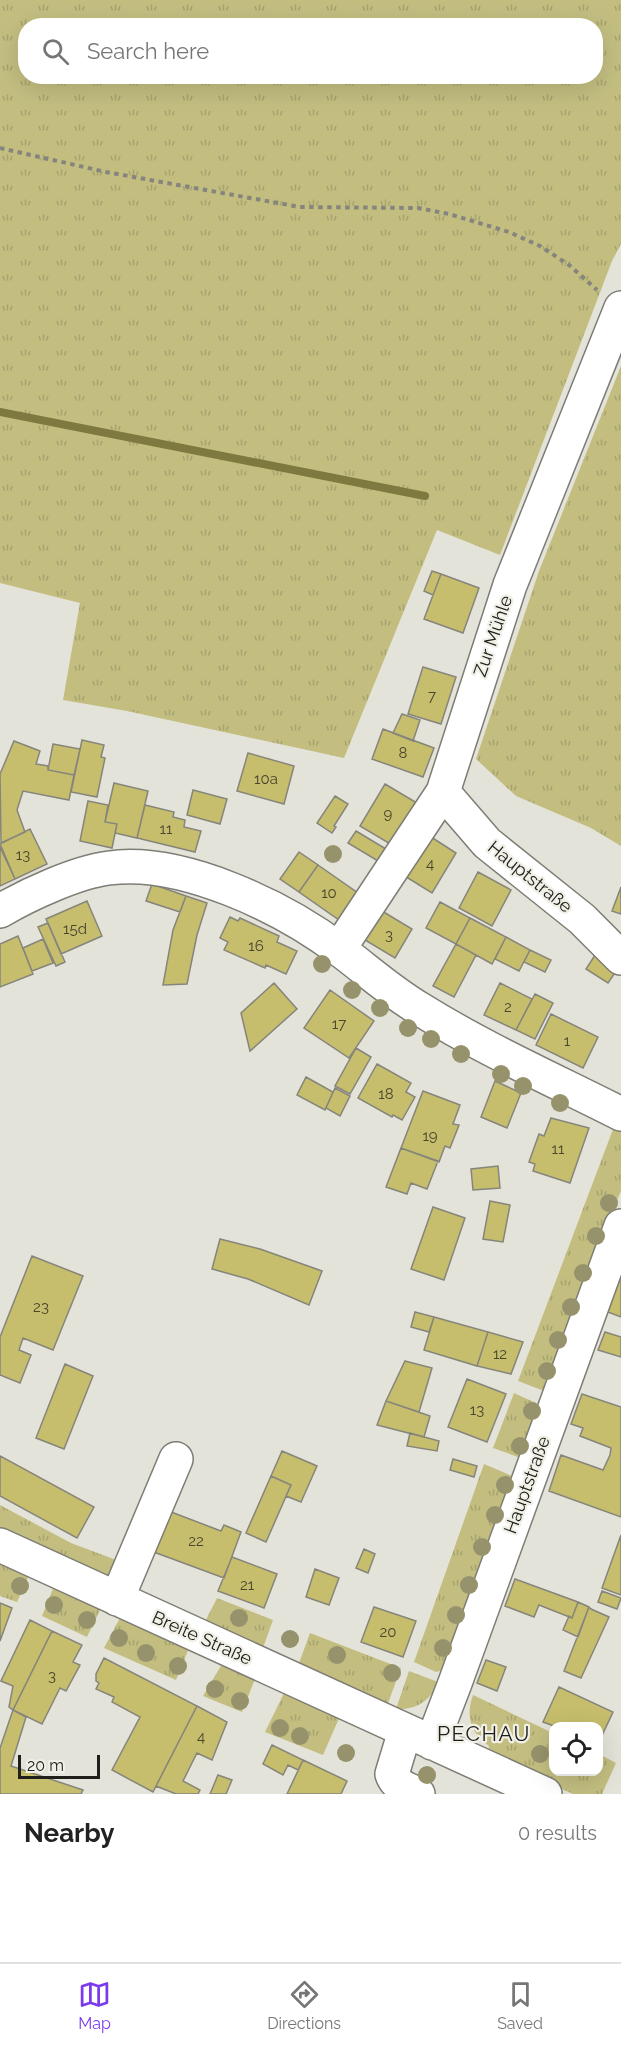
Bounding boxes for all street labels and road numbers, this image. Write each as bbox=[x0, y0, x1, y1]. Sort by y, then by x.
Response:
street label: Zur Mühle bbox=[469, 592, 516, 679]
street label: Hauptstraße bbox=[484, 836, 577, 917]
street label: Hauptstraße bbox=[499, 1433, 554, 1536]
street label: Breite Straße bbox=[149, 1606, 256, 1669]

